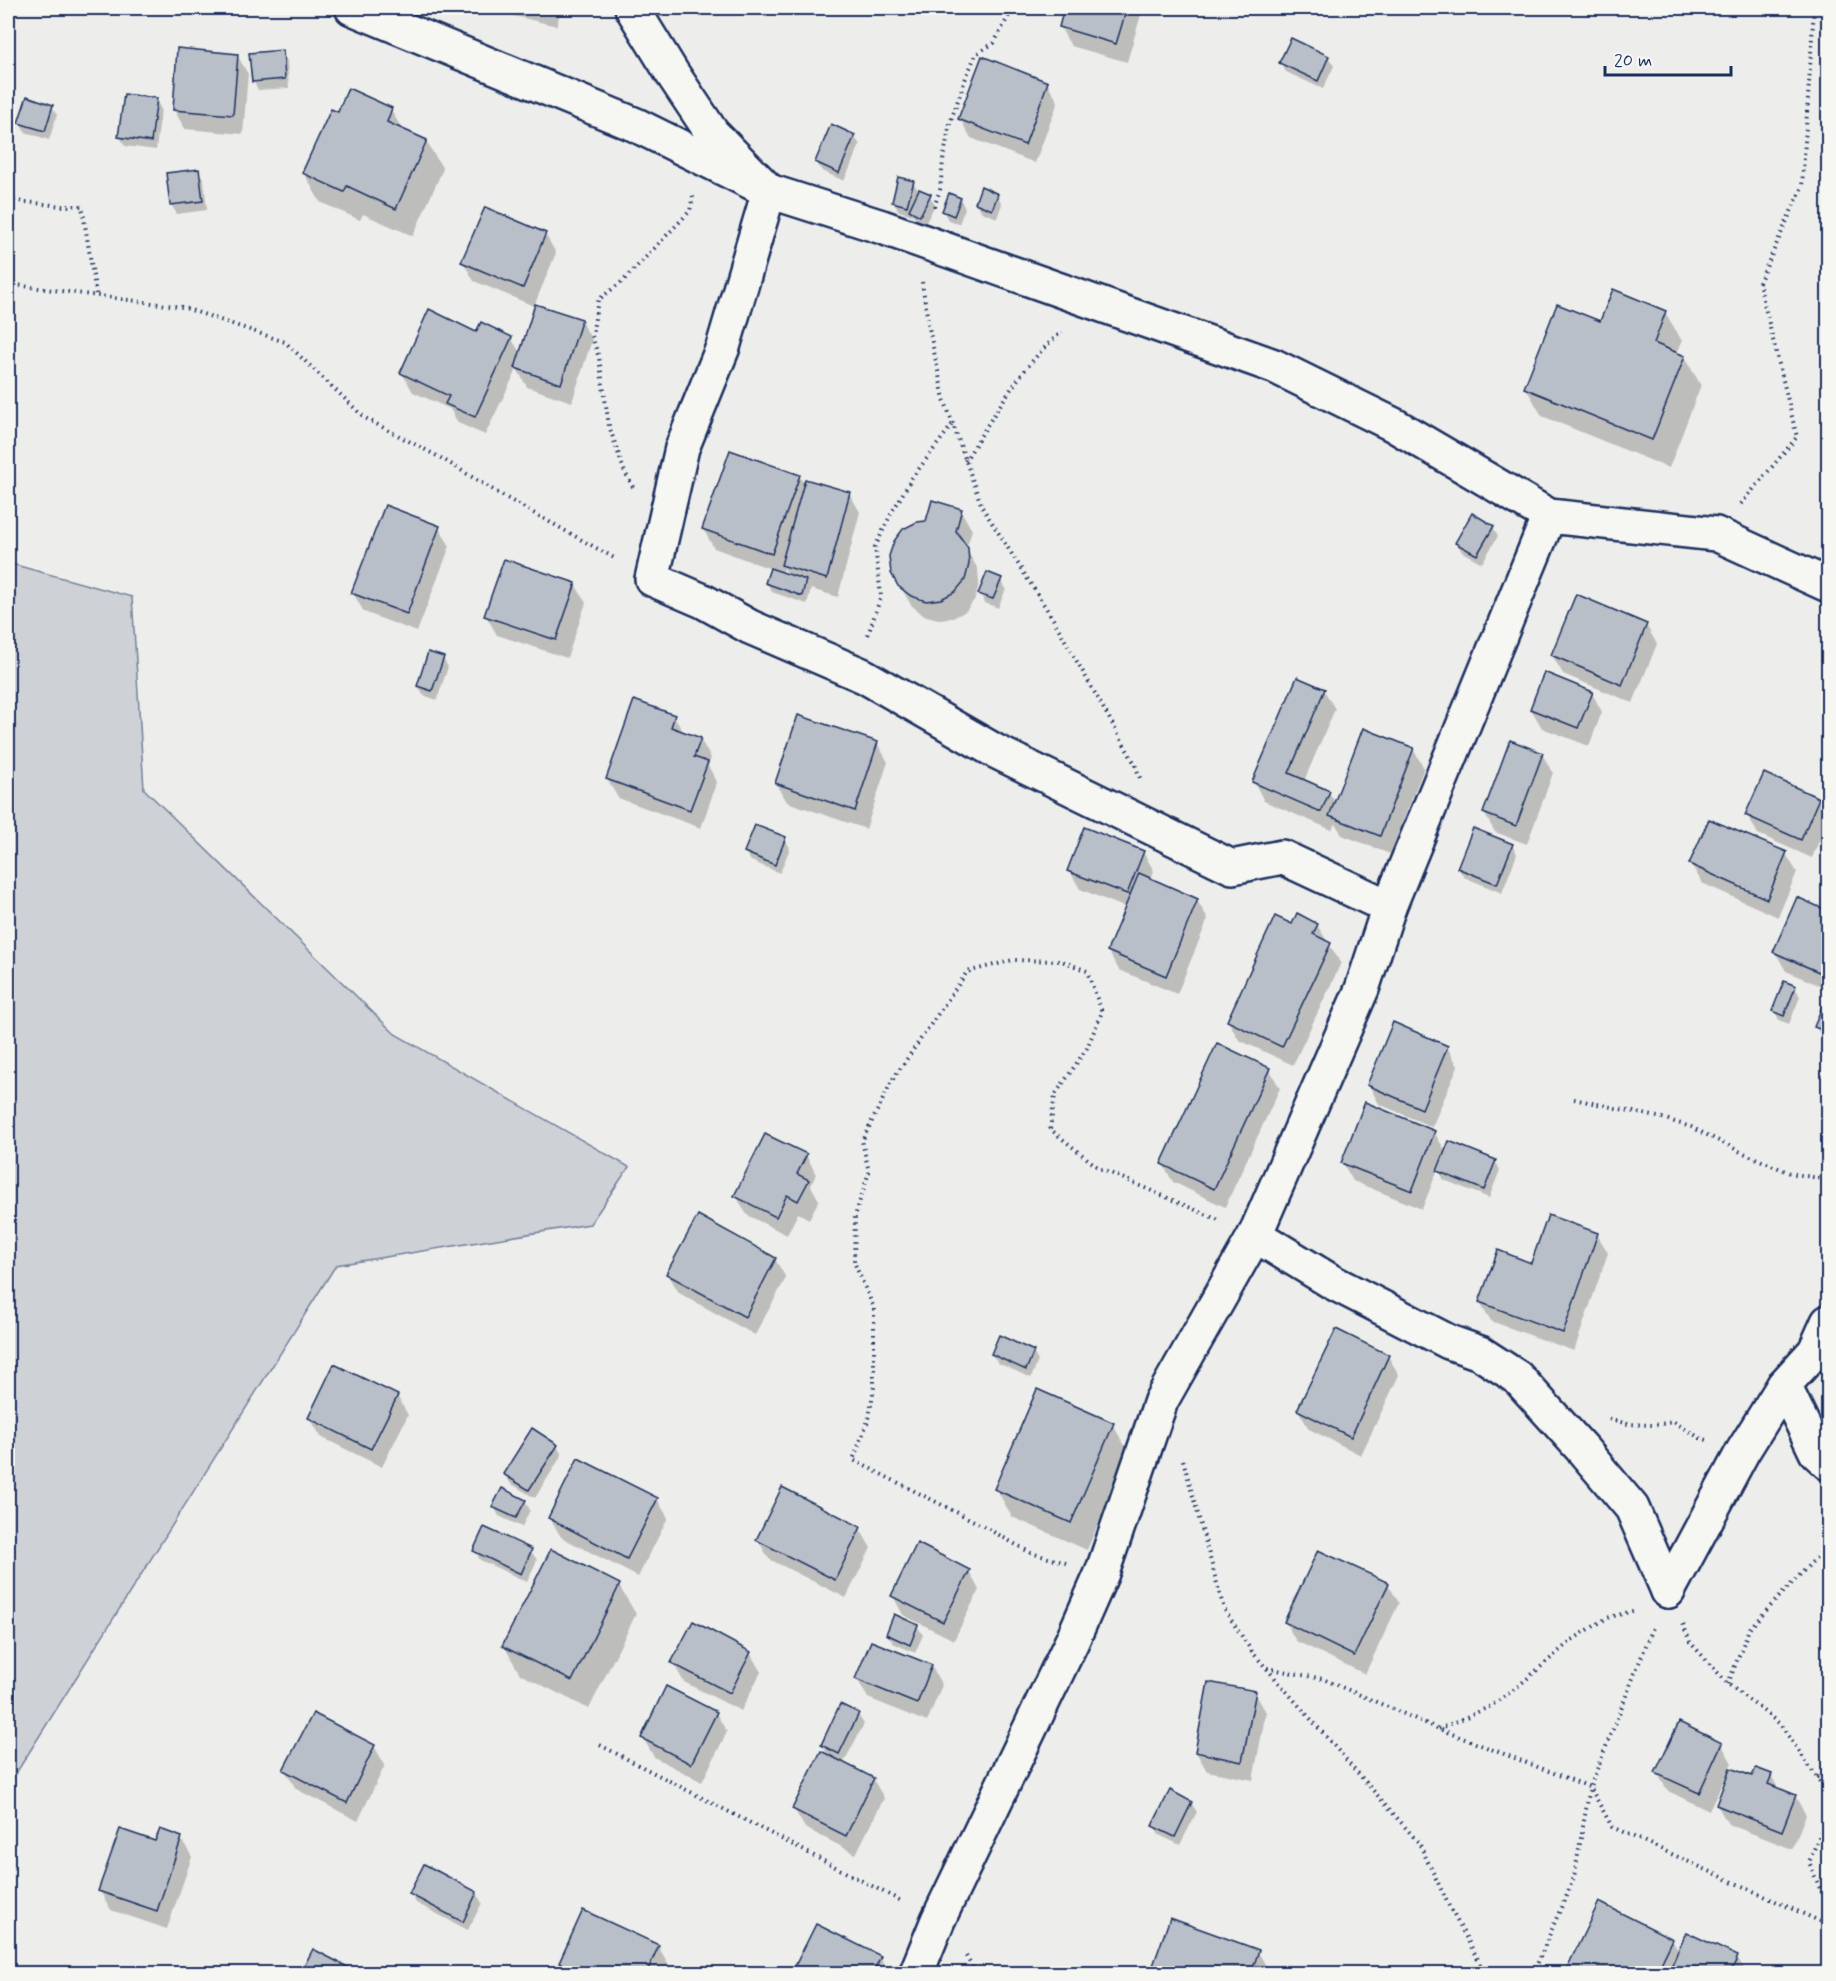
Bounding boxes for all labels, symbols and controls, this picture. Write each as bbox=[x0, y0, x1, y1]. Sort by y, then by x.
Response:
scale bar bbox=[1605, 39, 1731, 77]
text: 20 m bbox=[1614, 49, 1652, 73]

